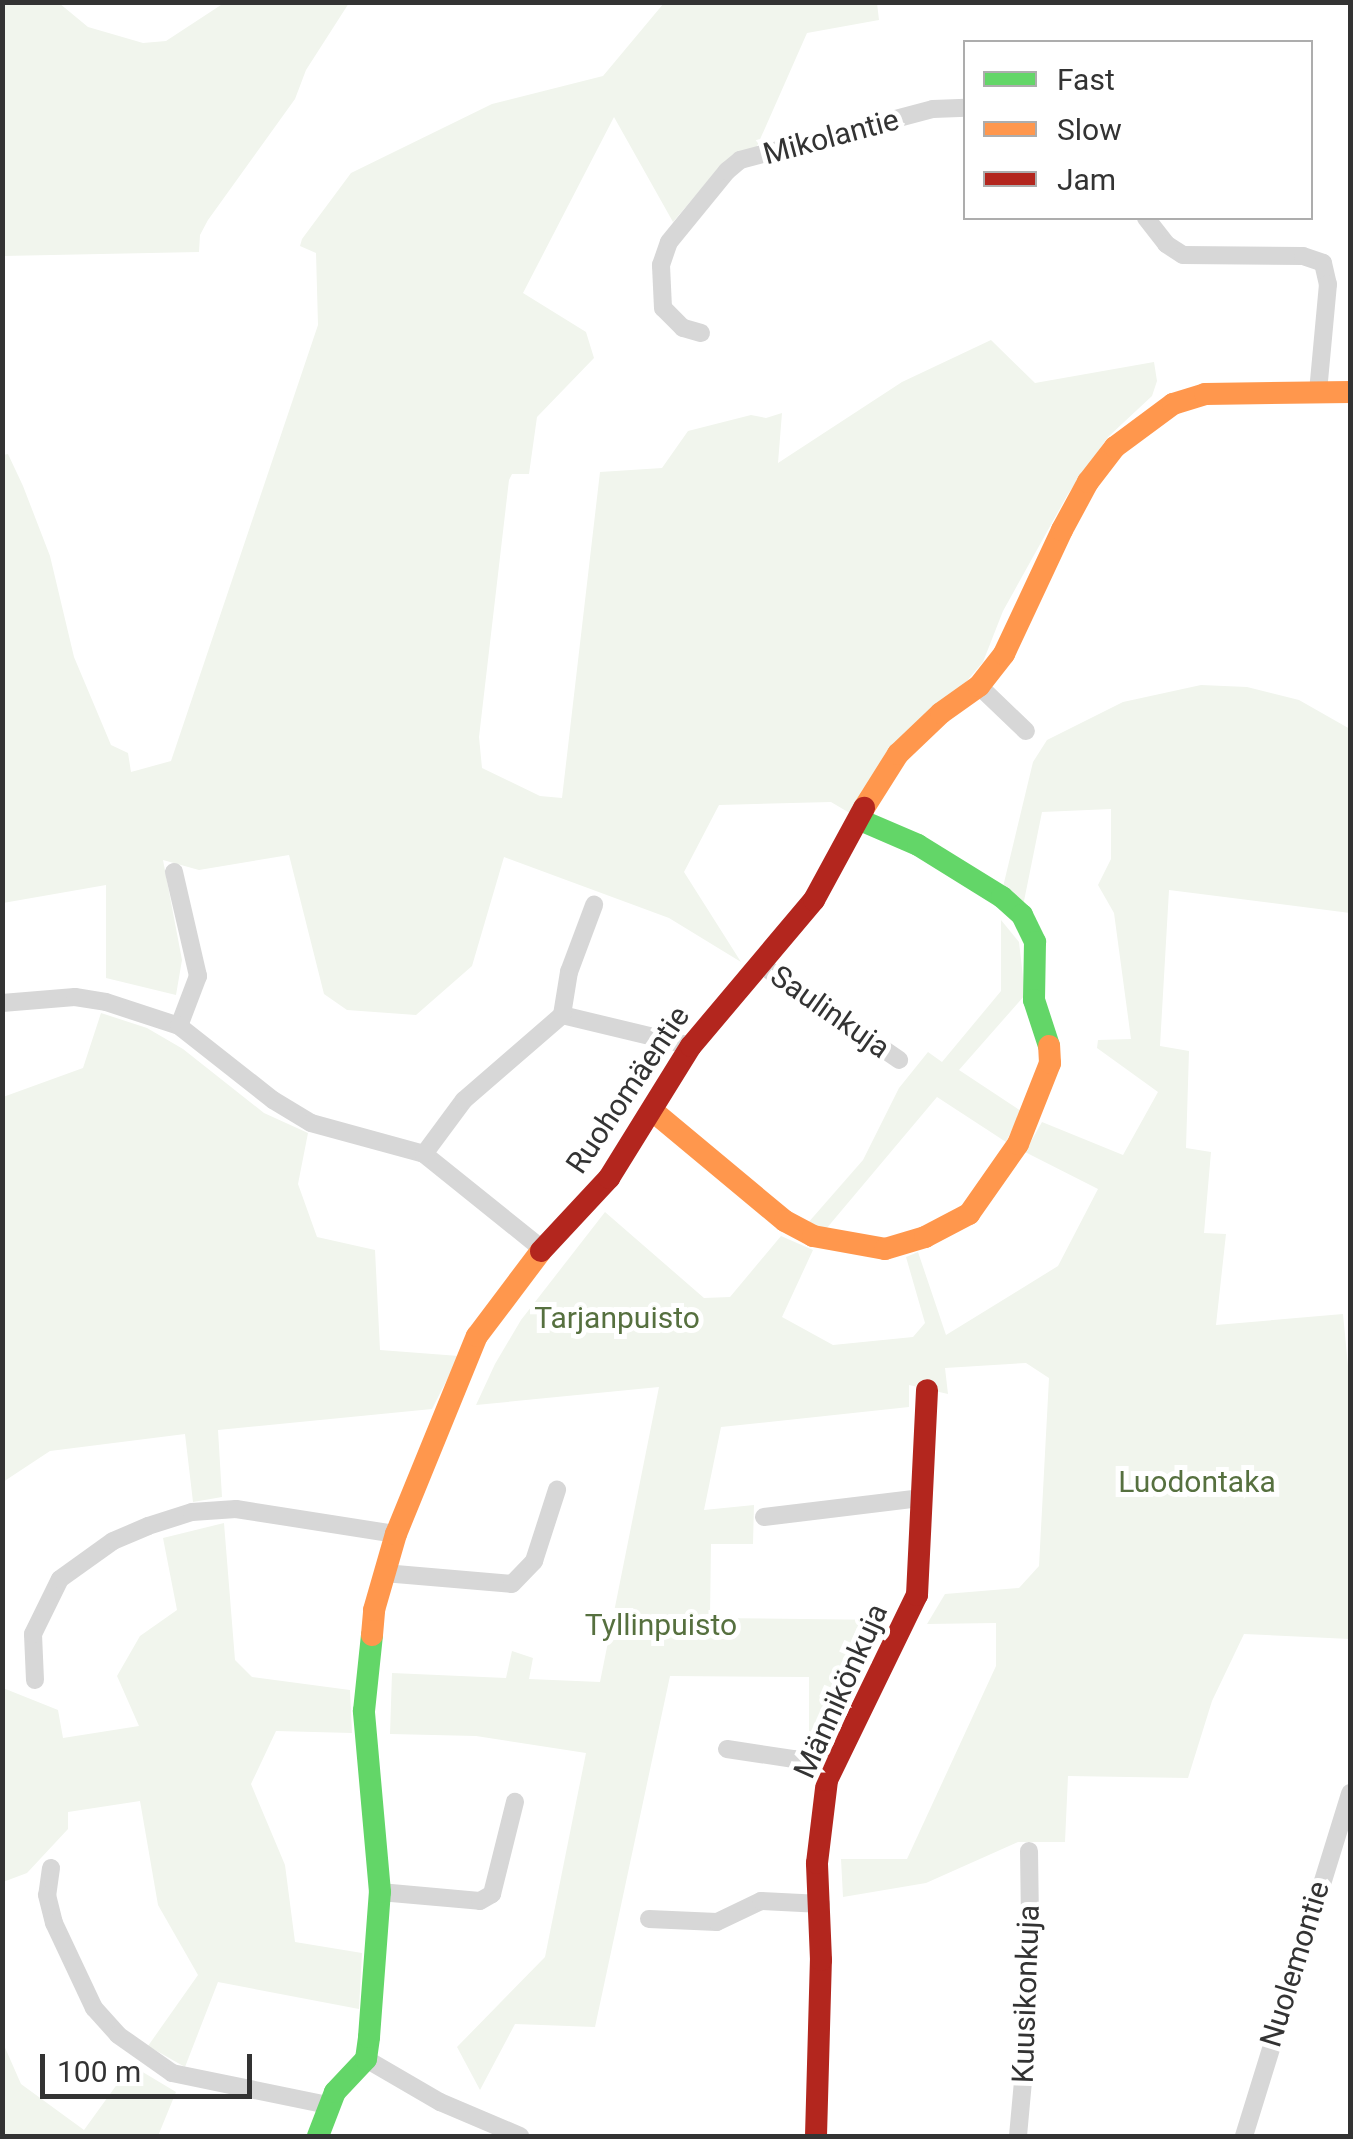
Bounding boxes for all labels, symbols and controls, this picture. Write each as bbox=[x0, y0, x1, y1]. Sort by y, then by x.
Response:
legend bbox=[963, 40, 1313, 220]
text: Fast bbox=[1057, 62, 1115, 97]
street label: Mikolantie bbox=[759, 102, 903, 172]
text: Slow bbox=[1057, 112, 1122, 147]
text: Jam bbox=[1057, 162, 1116, 197]
street label: Saulinkuja bbox=[764, 958, 896, 1066]
street label: Ruohomäentie bbox=[559, 1000, 697, 1180]
park label: Tarjanpuisto bbox=[534, 1300, 700, 1336]
park label: Luodontaka bbox=[1118, 1464, 1276, 1500]
street label: Männikönkuja bbox=[787, 1598, 895, 1784]
park label: Tyllinpuisto bbox=[585, 1607, 737, 1643]
street label: Nuolemontie bbox=[1253, 1877, 1337, 2051]
street label: Kuusikonkuja bbox=[1005, 1904, 1047, 2084]
scale bar bbox=[45, 2034, 258, 2096]
text: 100 m bbox=[57, 2054, 141, 2089]

